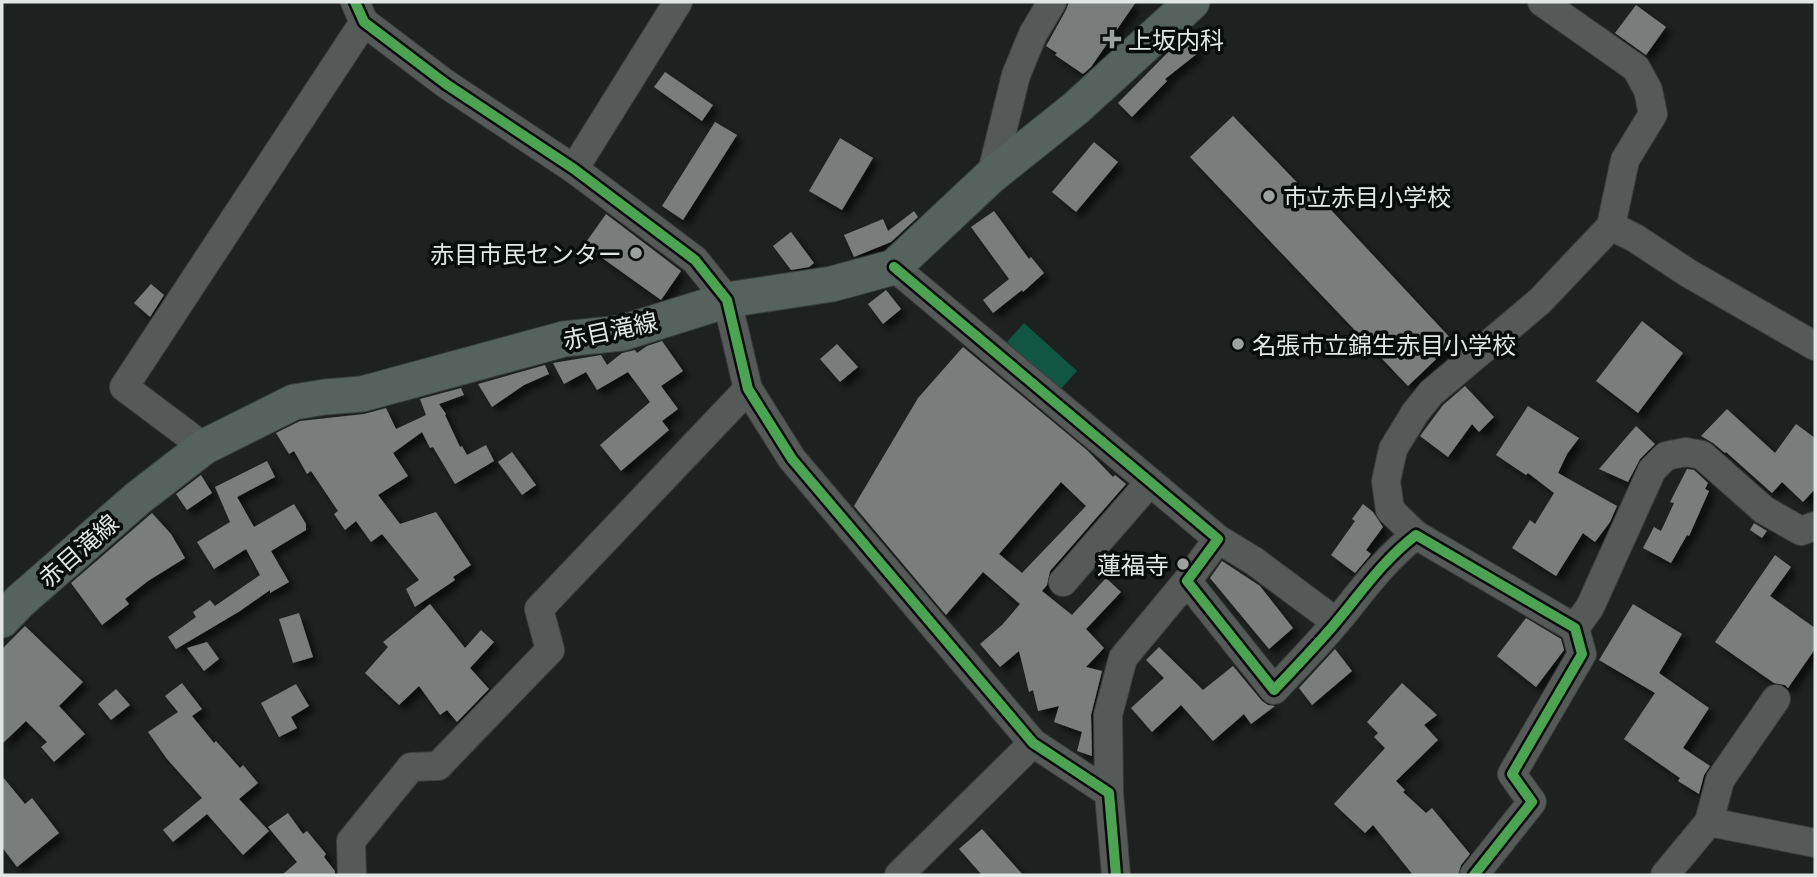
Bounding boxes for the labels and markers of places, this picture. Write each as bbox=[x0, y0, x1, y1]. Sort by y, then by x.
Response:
place label: 上坂内科 bbox=[1128, 25, 1224, 54]
marker: 上坂内科 bbox=[1102, 29, 1122, 49]
place label: 市立赤目小学校 bbox=[1283, 182, 1451, 211]
marker: 市立赤目小学校 bbox=[1261, 188, 1277, 204]
place label: 赤目市民センター bbox=[430, 239, 622, 268]
marker: 赤目市民センター bbox=[628, 245, 644, 261]
place label: 名張市立錦生赤目小学校 bbox=[1252, 330, 1516, 359]
marker: 名張市立錦生赤目小学校 bbox=[1230, 336, 1246, 352]
place label: 蓮福寺 bbox=[1097, 550, 1169, 579]
marker: 蓮福寺 bbox=[1175, 556, 1191, 572]

